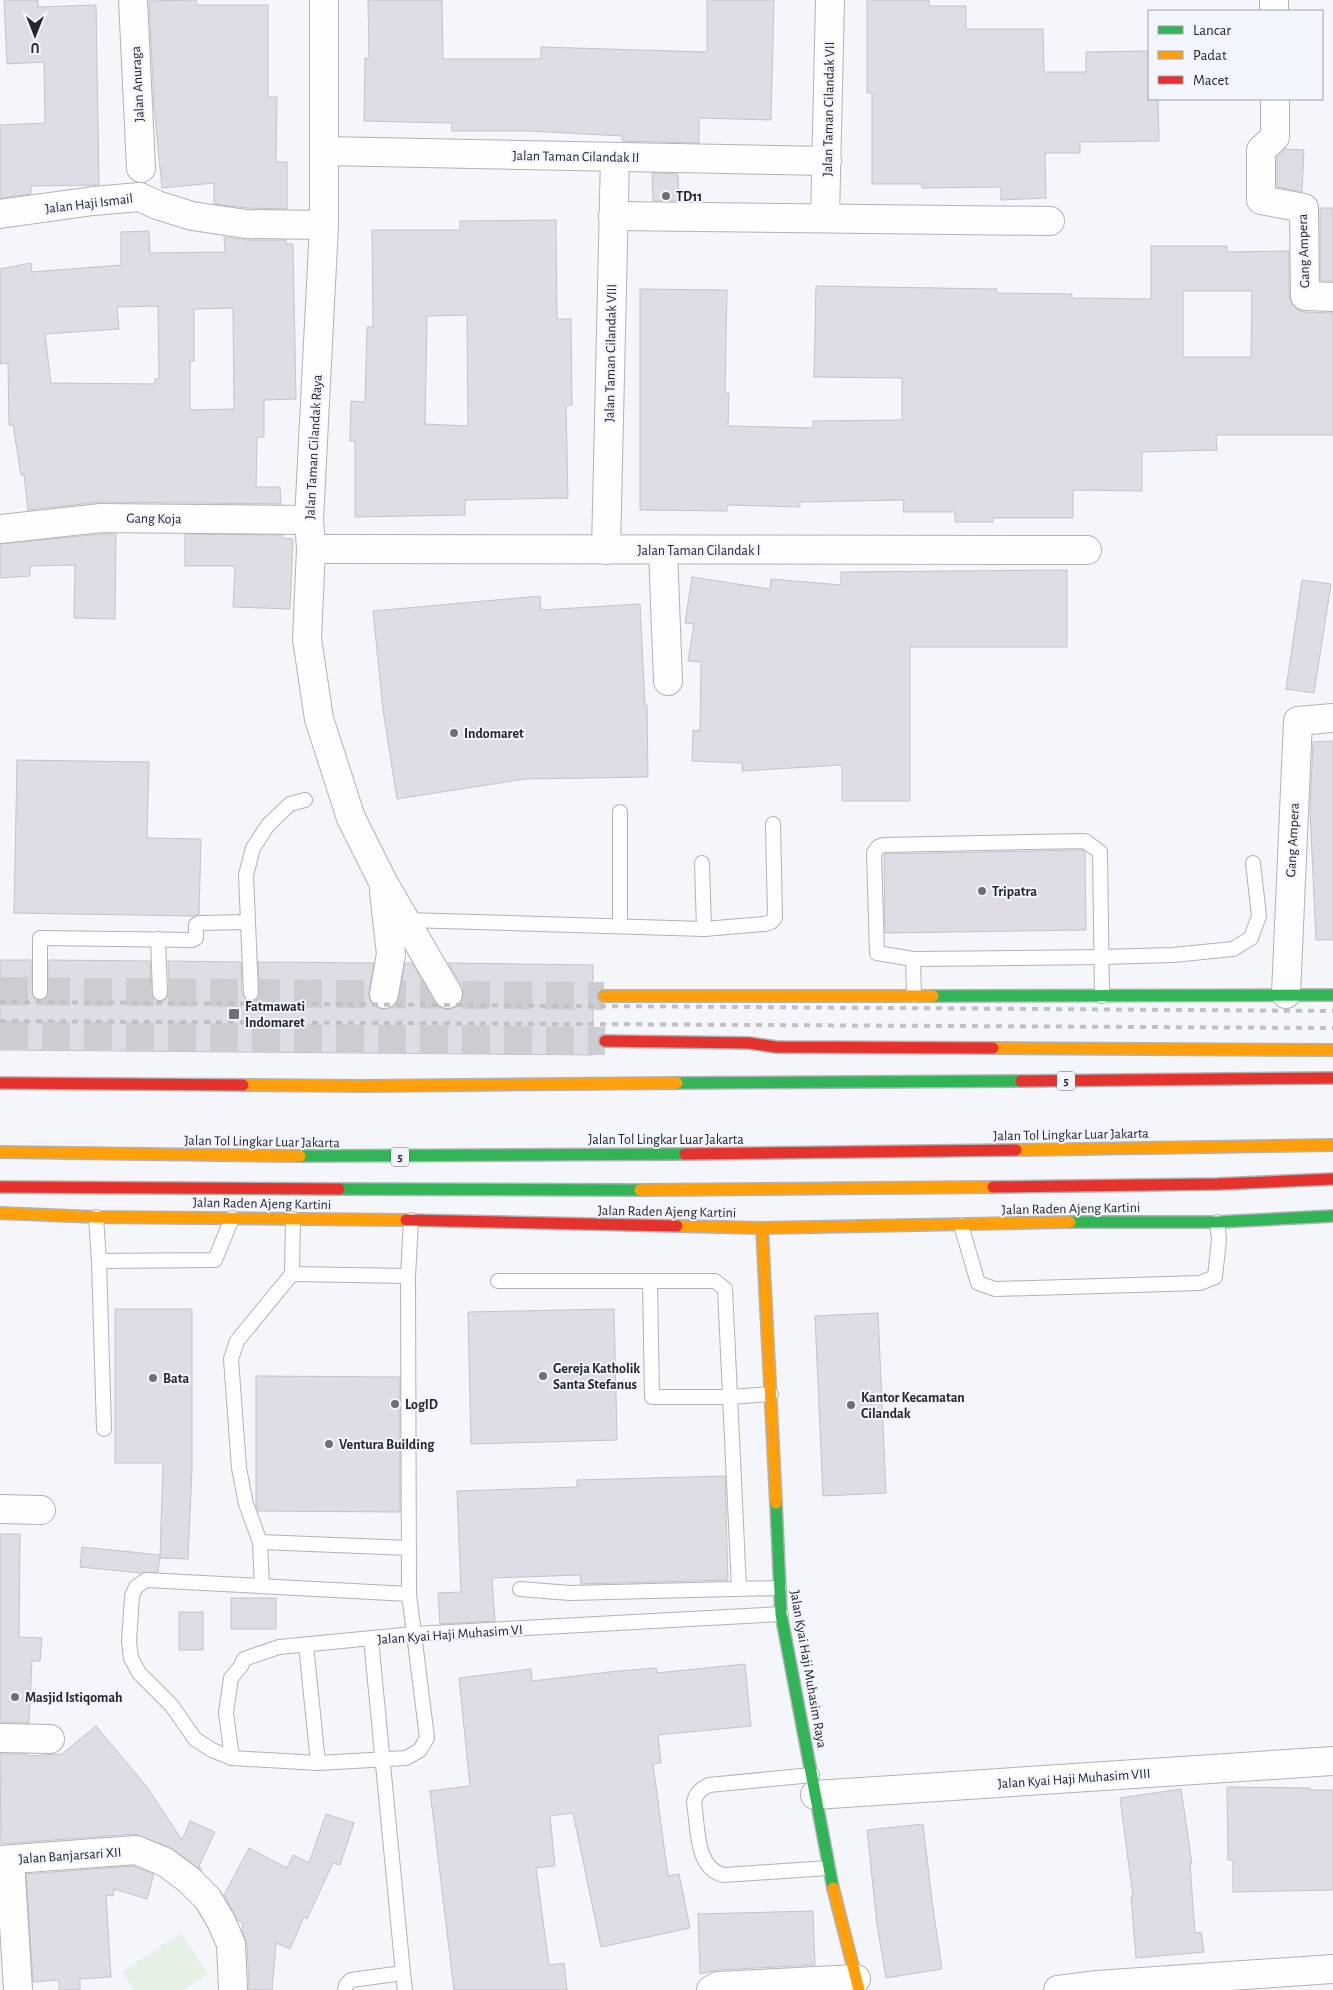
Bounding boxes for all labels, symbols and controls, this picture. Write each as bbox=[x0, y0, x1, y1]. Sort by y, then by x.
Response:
north arrow bbox=[10, 10, 60, 60]
legend bbox=[1148, 10, 1323, 100]
text: Lancar bbox=[1193, 23, 1231, 38]
text: U bbox=[30, 40, 39, 54]
street label: Jalan Taman Cilandak VII bbox=[821, 42, 837, 176]
street label: Jalan Anuraga bbox=[129, 45, 147, 122]
text: Padat bbox=[1193, 48, 1227, 63]
text: Macet bbox=[1193, 73, 1229, 88]
street label: Jalan Taman Cilandak II bbox=[512, 149, 639, 165]
marker: TD11 bbox=[660, 190, 672, 202]
place label: TD11 bbox=[676, 190, 702, 204]
street label: Jalan Haji Ismail bbox=[45, 192, 134, 216]
street label: Gang Ampera bbox=[1296, 213, 1312, 288]
street label: Jalan Taman Cilandak VIII bbox=[603, 284, 619, 422]
street label: Jalan Taman Cilandak Raya bbox=[303, 374, 325, 520]
street label: Gang Koja bbox=[126, 512, 182, 526]
street label: Jalan Taman Cilandak I bbox=[637, 544, 761, 558]
marker: Indomaret bbox=[448, 727, 460, 739]
place label: Indomaret bbox=[464, 727, 524, 741]
street label: Gang Ampera bbox=[1284, 802, 1302, 878]
marker: Tripatra bbox=[976, 885, 988, 897]
place label: Tripatra bbox=[992, 885, 1037, 899]
place label: Fatmawati Indomaret bbox=[245, 1000, 305, 1030]
marker: Fatmawati Indomaret bbox=[227, 1007, 241, 1021]
road number: 5 bbox=[1057, 1072, 1075, 1090]
street label: Jalan Tol Lingkar Luar Jakarta bbox=[993, 1127, 1149, 1143]
street label: Jalan Tol Lingkar Luar Jakarta bbox=[588, 1133, 744, 1147]
street label: Jalan Tol Lingkar Luar Jakarta bbox=[184, 1134, 340, 1150]
road number: 5 bbox=[391, 1148, 409, 1166]
street label: Jalan Raden Ajeng Kartini bbox=[193, 1196, 331, 1212]
street label: Jalan Raden Ajeng Kartini bbox=[1002, 1201, 1140, 1217]
street label: Jalan Raden Ajeng Kartini bbox=[598, 1204, 736, 1220]
place label: Gereja Katholik Santa Stefanus bbox=[553, 1362, 640, 1392]
marker: Gereja Katholik Santa Stefanus bbox=[537, 1370, 549, 1382]
marker: Bata bbox=[147, 1372, 159, 1384]
place label: Bata bbox=[163, 1372, 190, 1386]
place label: Kantor Kecamatan Cilandak bbox=[861, 1391, 965, 1421]
marker: LogID bbox=[389, 1398, 401, 1410]
place label: LogID bbox=[405, 1398, 438, 1412]
marker: Kantor Kecamatan Cilandak bbox=[845, 1399, 857, 1411]
marker: Ventura Building bbox=[323, 1438, 335, 1450]
place label: Ventura Building bbox=[339, 1438, 435, 1452]
street label: Jalan Kyai Haji Muhasim Raya bbox=[787, 1589, 829, 1750]
street label: Jalan Kyai Haji Muhasim VI bbox=[377, 1623, 523, 1647]
marker: Masjid Istiqomah bbox=[9, 1691, 21, 1703]
place label: Masjid Istiqomah bbox=[25, 1691, 123, 1705]
street label: Jalan Kyai Haji Muhasim VIII bbox=[997, 1767, 1151, 1791]
street label: Jalan Banjarsari XII bbox=[18, 1845, 122, 1867]

